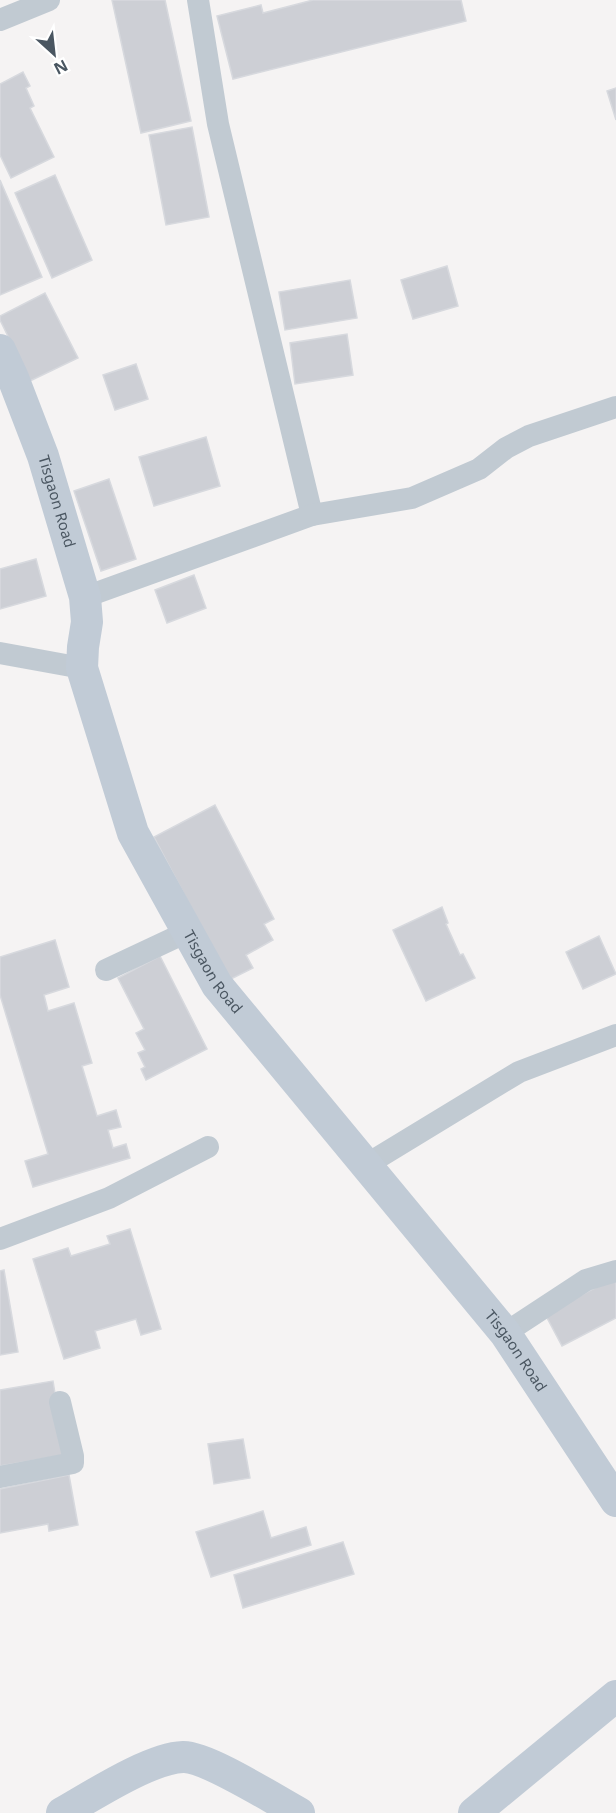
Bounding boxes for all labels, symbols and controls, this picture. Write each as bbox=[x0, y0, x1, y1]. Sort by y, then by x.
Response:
north arrow bbox=[24, 24, 84, 84]
text: N bbox=[50, 55, 72, 80]
street label: Tisgaon Road bbox=[34, 453, 81, 550]
street label: Tisgaon Road bbox=[180, 926, 247, 1017]
street label: Tisgaon Road bbox=[481, 1305, 552, 1395]

